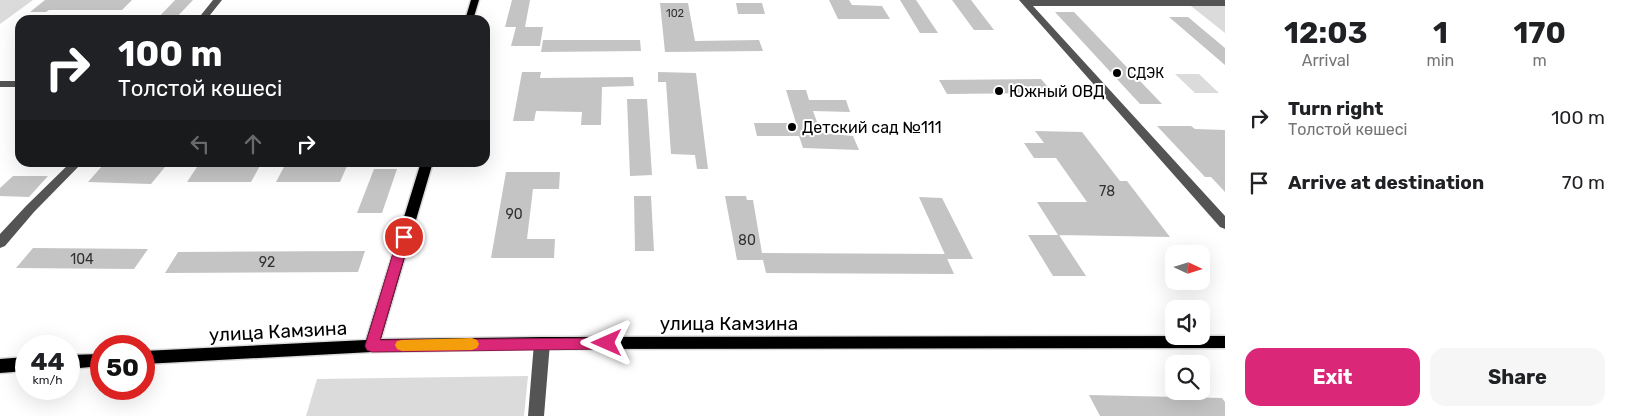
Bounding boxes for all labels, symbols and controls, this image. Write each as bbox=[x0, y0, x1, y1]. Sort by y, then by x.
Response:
house number: 102 bbox=[666, 7, 684, 20]
text: 12:03 bbox=[1284, 15, 1367, 51]
text: 1 bbox=[1433, 15, 1448, 51]
text: 170 bbox=[1513, 15, 1566, 51]
text: 100 m bbox=[118, 33, 223, 75]
icon: right bbox=[35, 35, 100, 100]
text: Arrival bbox=[1302, 51, 1350, 70]
text: min bbox=[1427, 51, 1454, 70]
text: m bbox=[1533, 51, 1547, 70]
place label: СДЭК bbox=[1127, 65, 1164, 82]
marker: СДЭК bbox=[1111, 67, 1123, 79]
text: Толстой көшесі bbox=[118, 75, 282, 102]
place label: Южный ОВД bbox=[1009, 82, 1105, 101]
marker: Южный ОВД bbox=[993, 85, 1005, 97]
text: Turn right bbox=[1288, 97, 1383, 120]
icon: right bbox=[1245, 104, 1273, 132]
text: 100 m bbox=[1551, 106, 1605, 129]
place label: Детский сад №111 bbox=[802, 118, 942, 137]
text: Толстой көшесі bbox=[1288, 120, 1407, 139]
marker: Детский сад №111 bbox=[786, 121, 798, 133]
icon: left bbox=[186, 130, 214, 158]
icon: ahead bbox=[239, 130, 267, 158]
icon: right bbox=[292, 130, 320, 158]
icon: arrive bbox=[1245, 169, 1273, 197]
text: Arrive at destination bbox=[1288, 171, 1484, 194]
text: 70 m bbox=[1562, 171, 1605, 194]
house number: 78 bbox=[1099, 183, 1115, 200]
house number: 90 bbox=[505, 206, 523, 223]
pin bbox=[383, 216, 425, 258]
icon: arrive bbox=[390, 223, 418, 251]
house number: 80 bbox=[738, 232, 756, 249]
north arrow bbox=[1165, 245, 1210, 290]
map controls bbox=[1165, 245, 1210, 400]
house number: 104 bbox=[70, 251, 94, 268]
house number: 92 bbox=[259, 254, 275, 271]
button: sound bbox=[1165, 300, 1210, 345]
street label: улица Камзина bbox=[660, 312, 798, 335]
street label: улица Камзина bbox=[208, 316, 348, 347]
position arrow bbox=[580, 316, 632, 368]
speed limit sign: 50 bbox=[90, 335, 155, 400]
text: 44 bbox=[30, 347, 65, 376]
button: Exit bbox=[1245, 348, 1420, 406]
button: Share bbox=[1430, 348, 1605, 406]
button: search bbox=[1165, 355, 1210, 400]
text: km/h bbox=[33, 373, 62, 387]

